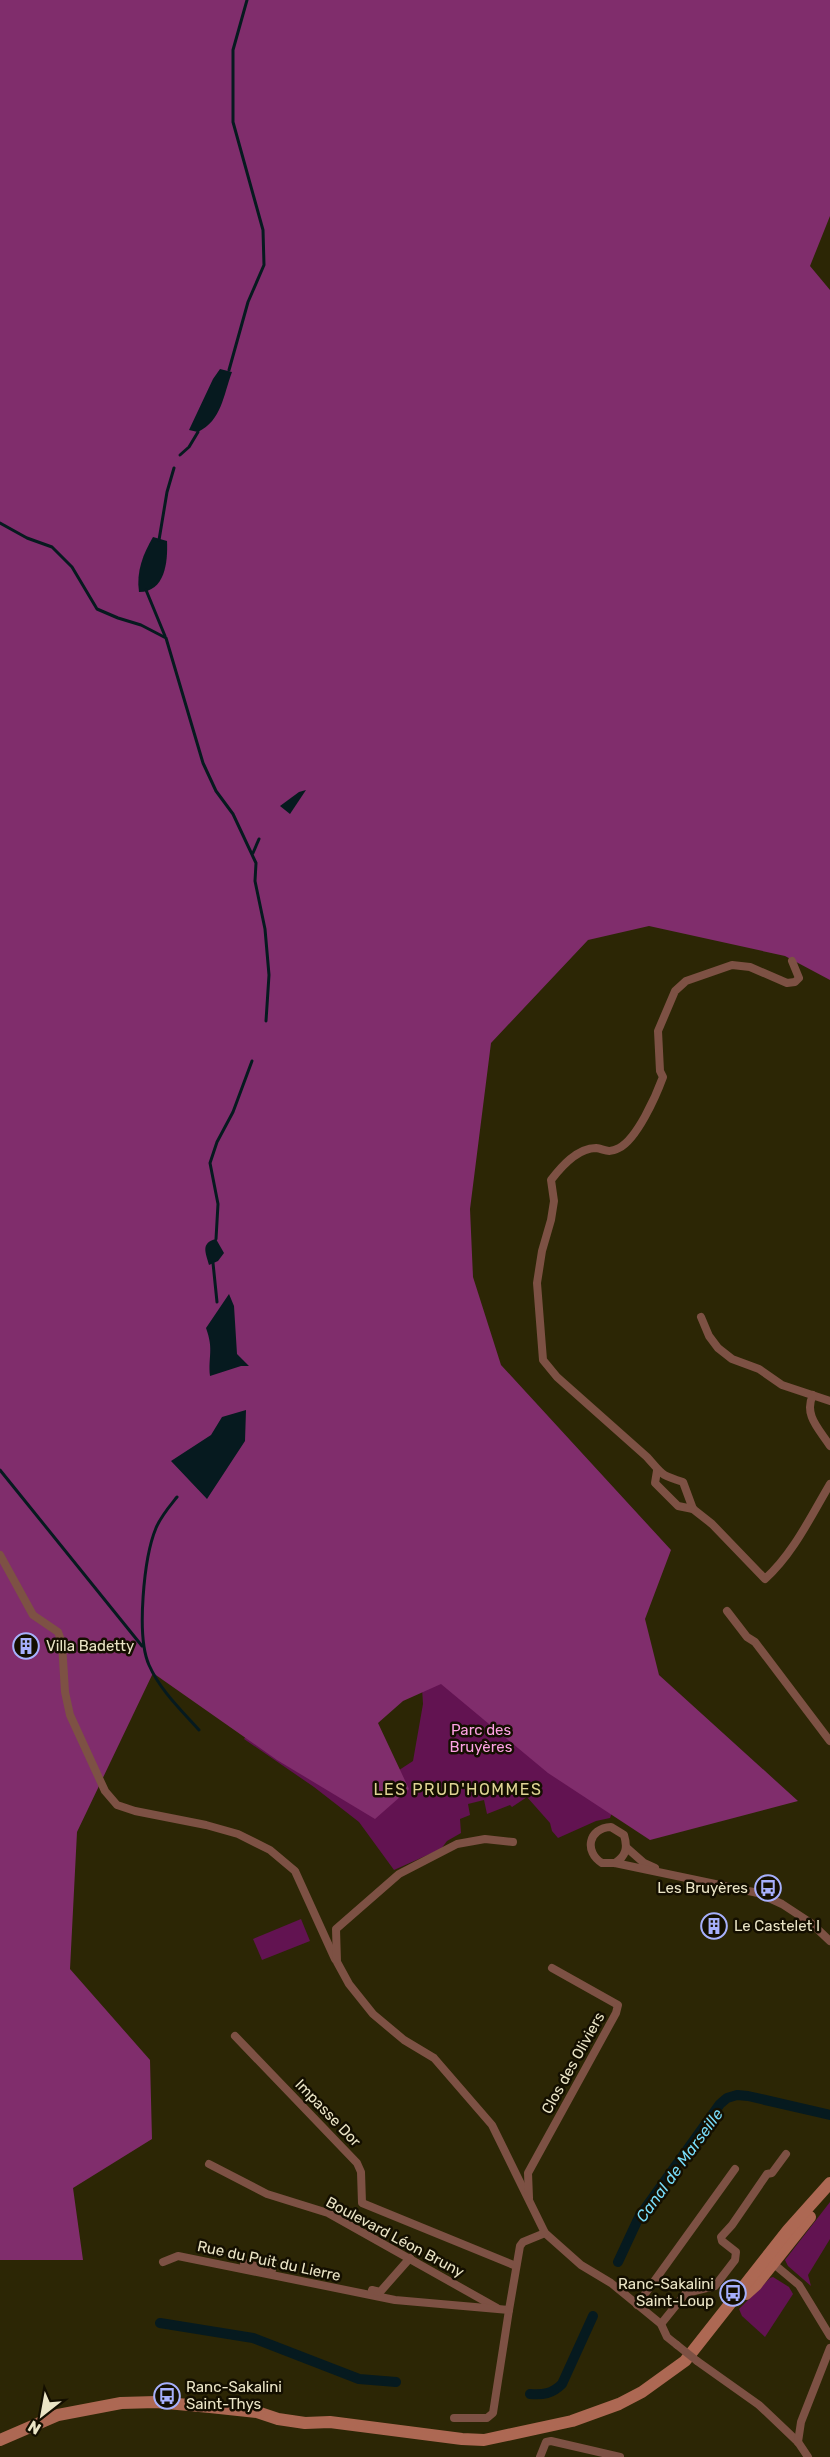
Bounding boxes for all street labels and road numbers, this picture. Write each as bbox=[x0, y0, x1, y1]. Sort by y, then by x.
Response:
street label: Clos des Oliviers bbox=[538, 2009, 609, 2117]
street label: Impasse Dor bbox=[291, 2076, 365, 2151]
street label: Boulevard Léon Bruny bbox=[323, 2193, 467, 2281]
street label: Rue du Puit du Lierre bbox=[196, 2237, 342, 2285]

